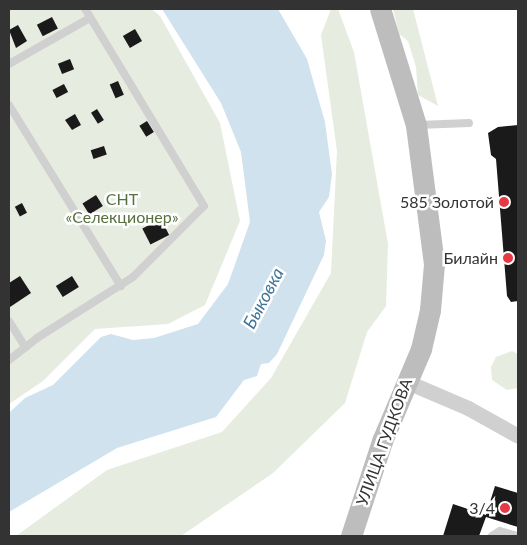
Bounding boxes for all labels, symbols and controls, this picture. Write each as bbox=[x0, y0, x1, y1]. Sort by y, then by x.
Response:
park label: СНТ «Селекционер» bbox=[65, 189, 179, 227]
place label: 585 Золотой bbox=[400, 192, 494, 212]
marker: 585 Золотой bbox=[498, 196, 510, 208]
place label: Билайн bbox=[443, 248, 498, 268]
marker: Билайн bbox=[502, 252, 514, 264]
water label: Быковка bbox=[238, 264, 288, 332]
street label: УЛИЦА ГУДКОВА bbox=[352, 376, 416, 508]
place label: 3/4 bbox=[469, 498, 495, 518]
marker: 3/4 bbox=[499, 502, 511, 514]

